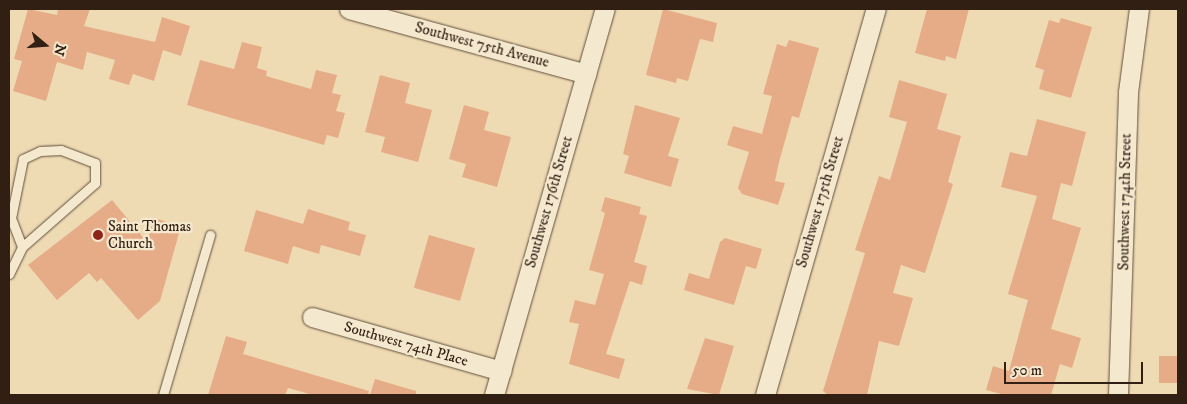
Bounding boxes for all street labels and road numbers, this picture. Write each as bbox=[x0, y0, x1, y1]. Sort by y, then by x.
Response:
street label: Southwest 75th Avenue bbox=[413, 18, 551, 72]
street label: Southwest 174th Street bbox=[1115, 133, 1135, 271]
street label: Southwest 176th Street bbox=[522, 134, 576, 270]
street label: Southwest 175th Street bbox=[793, 134, 847, 270]
street label: Southwest 74th Place bbox=[342, 318, 470, 370]

